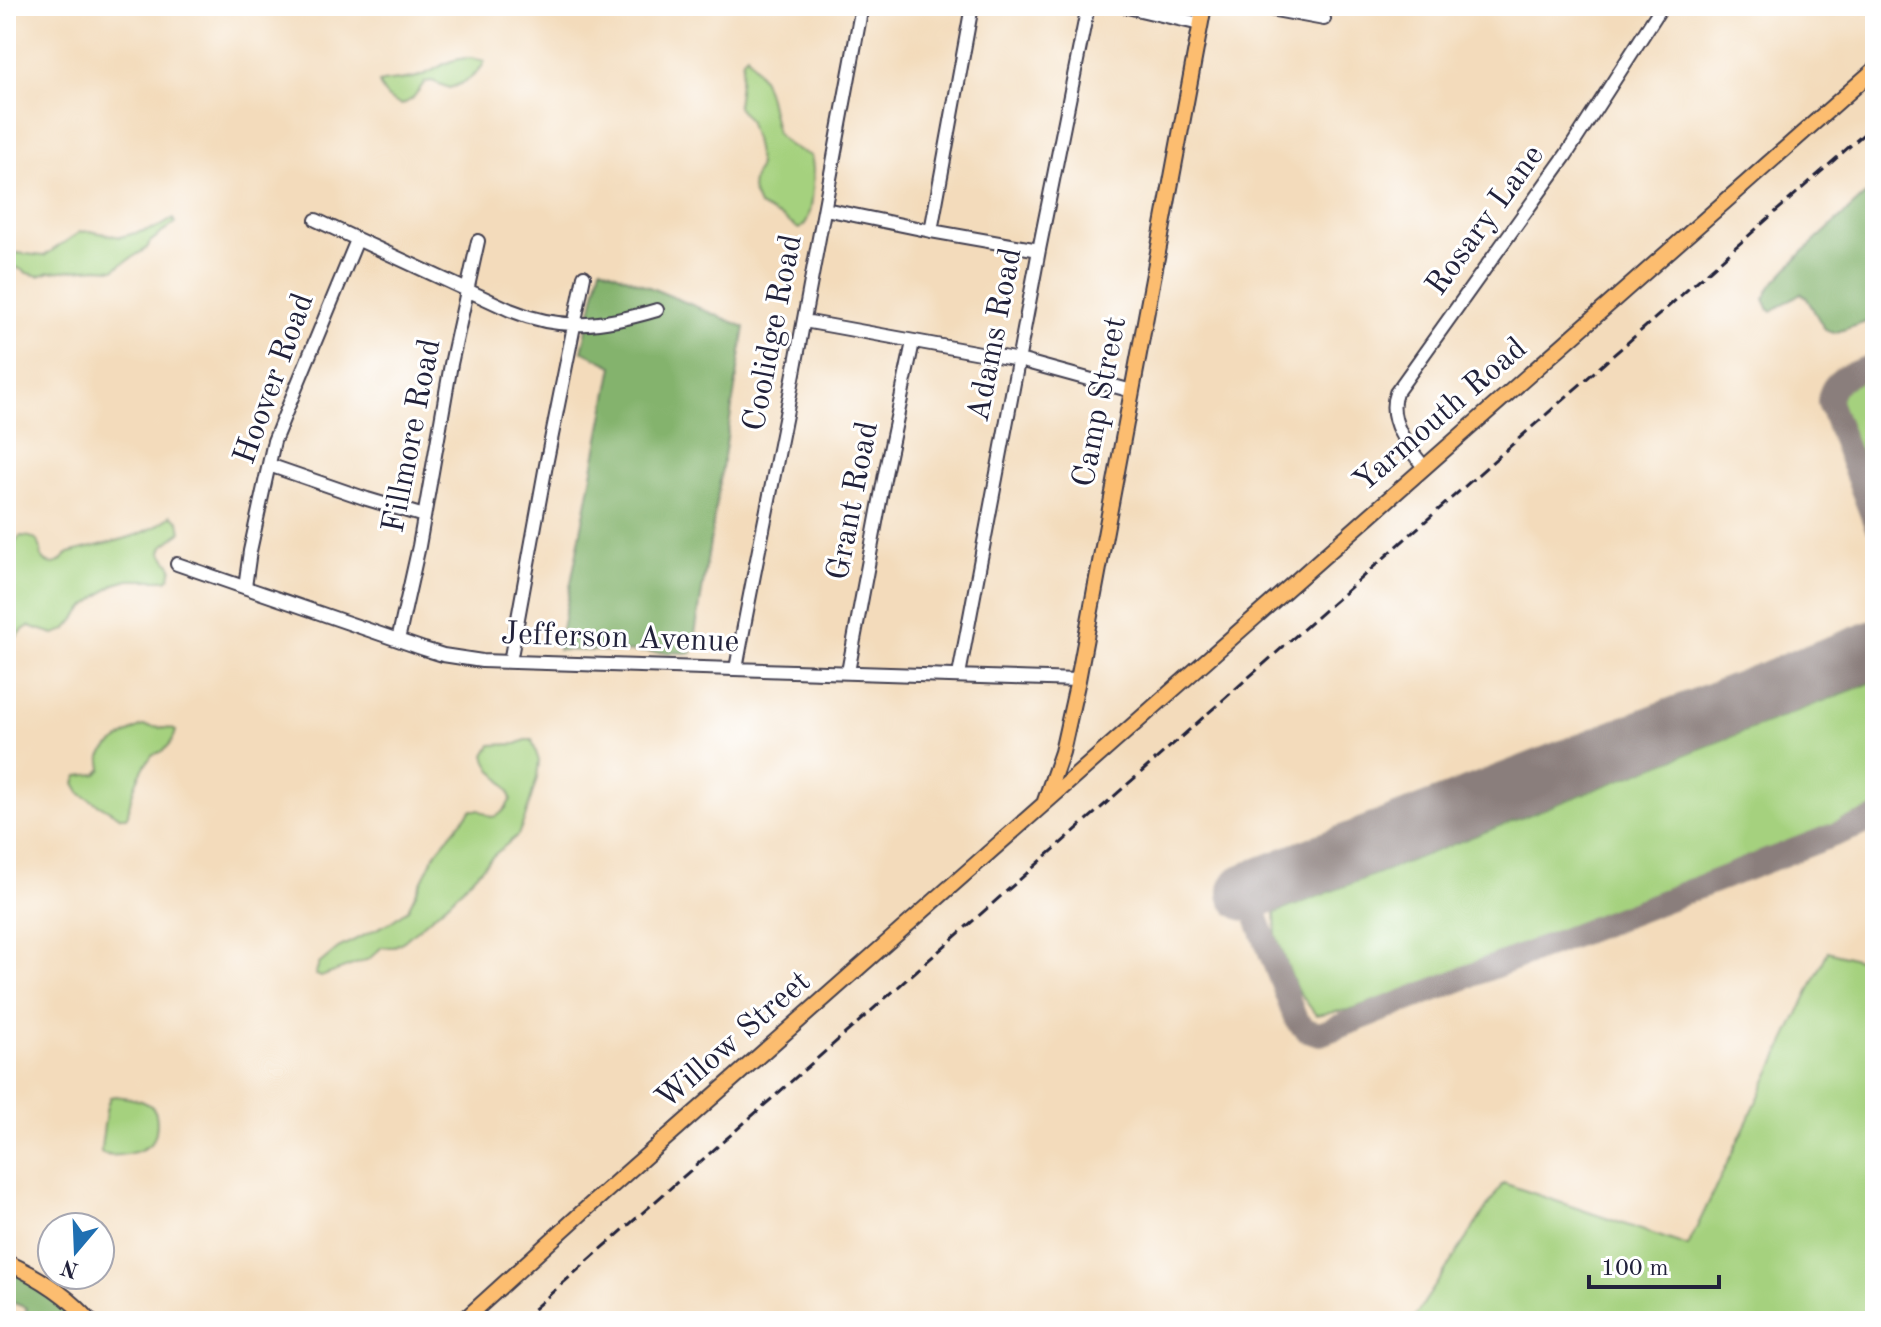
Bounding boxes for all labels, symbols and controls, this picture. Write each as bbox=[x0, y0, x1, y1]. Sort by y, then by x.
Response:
street label: Rosary Lane bbox=[1421, 140, 1551, 302]
street label: Coolidge Road bbox=[739, 232, 809, 434]
street label: Adams Road bbox=[963, 245, 1029, 425]
street label: Hoover Road bbox=[229, 289, 321, 469]
street label: Camp Street bbox=[1069, 314, 1133, 490]
street label: Yarmouth Road bbox=[1348, 333, 1534, 499]
street label: Fillmore Road bbox=[379, 336, 447, 536]
street label: Grant Road bbox=[823, 419, 885, 583]
street label: Jefferson Avenue bbox=[500, 619, 740, 659]
street label: Willow Street bbox=[651, 966, 817, 1116]
north arrow bbox=[36, 1211, 116, 1291]
scale bar bbox=[1589, 1239, 1719, 1289]
text: N bbox=[58, 1255, 82, 1281]
text: 100 m bbox=[1601, 1257, 1669, 1281]

